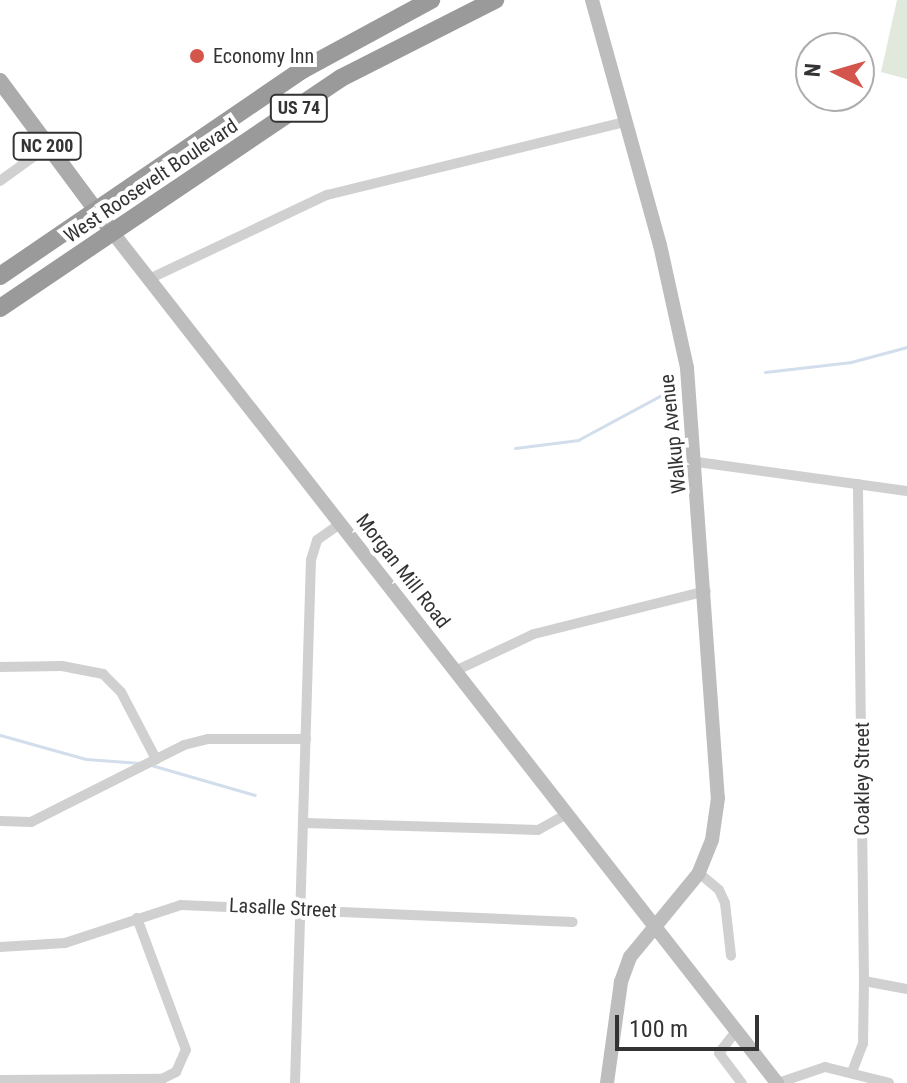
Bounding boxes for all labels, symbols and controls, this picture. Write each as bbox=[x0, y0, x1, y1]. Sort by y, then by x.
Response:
north arrow bbox=[795, 32, 875, 112]
place label: Economy Inn bbox=[213, 44, 314, 68]
marker: Economy Inn bbox=[188, 47, 206, 65]
text: N bbox=[800, 62, 826, 78]
road number: US 74 bbox=[269, 94, 329, 122]
street label: West Roosevelt Boulevard bbox=[60, 114, 242, 248]
road number: NC 200 bbox=[11, 132, 83, 160]
street label: Walkup Avenue bbox=[655, 373, 691, 495]
street label: Morgan Mill Road bbox=[351, 509, 455, 633]
street label: Coakley Street bbox=[850, 722, 874, 836]
street label: Lasalle Street bbox=[229, 893, 337, 923]
scale bar bbox=[619, 999, 763, 1049]
text: 100 m bbox=[629, 1015, 688, 1043]

